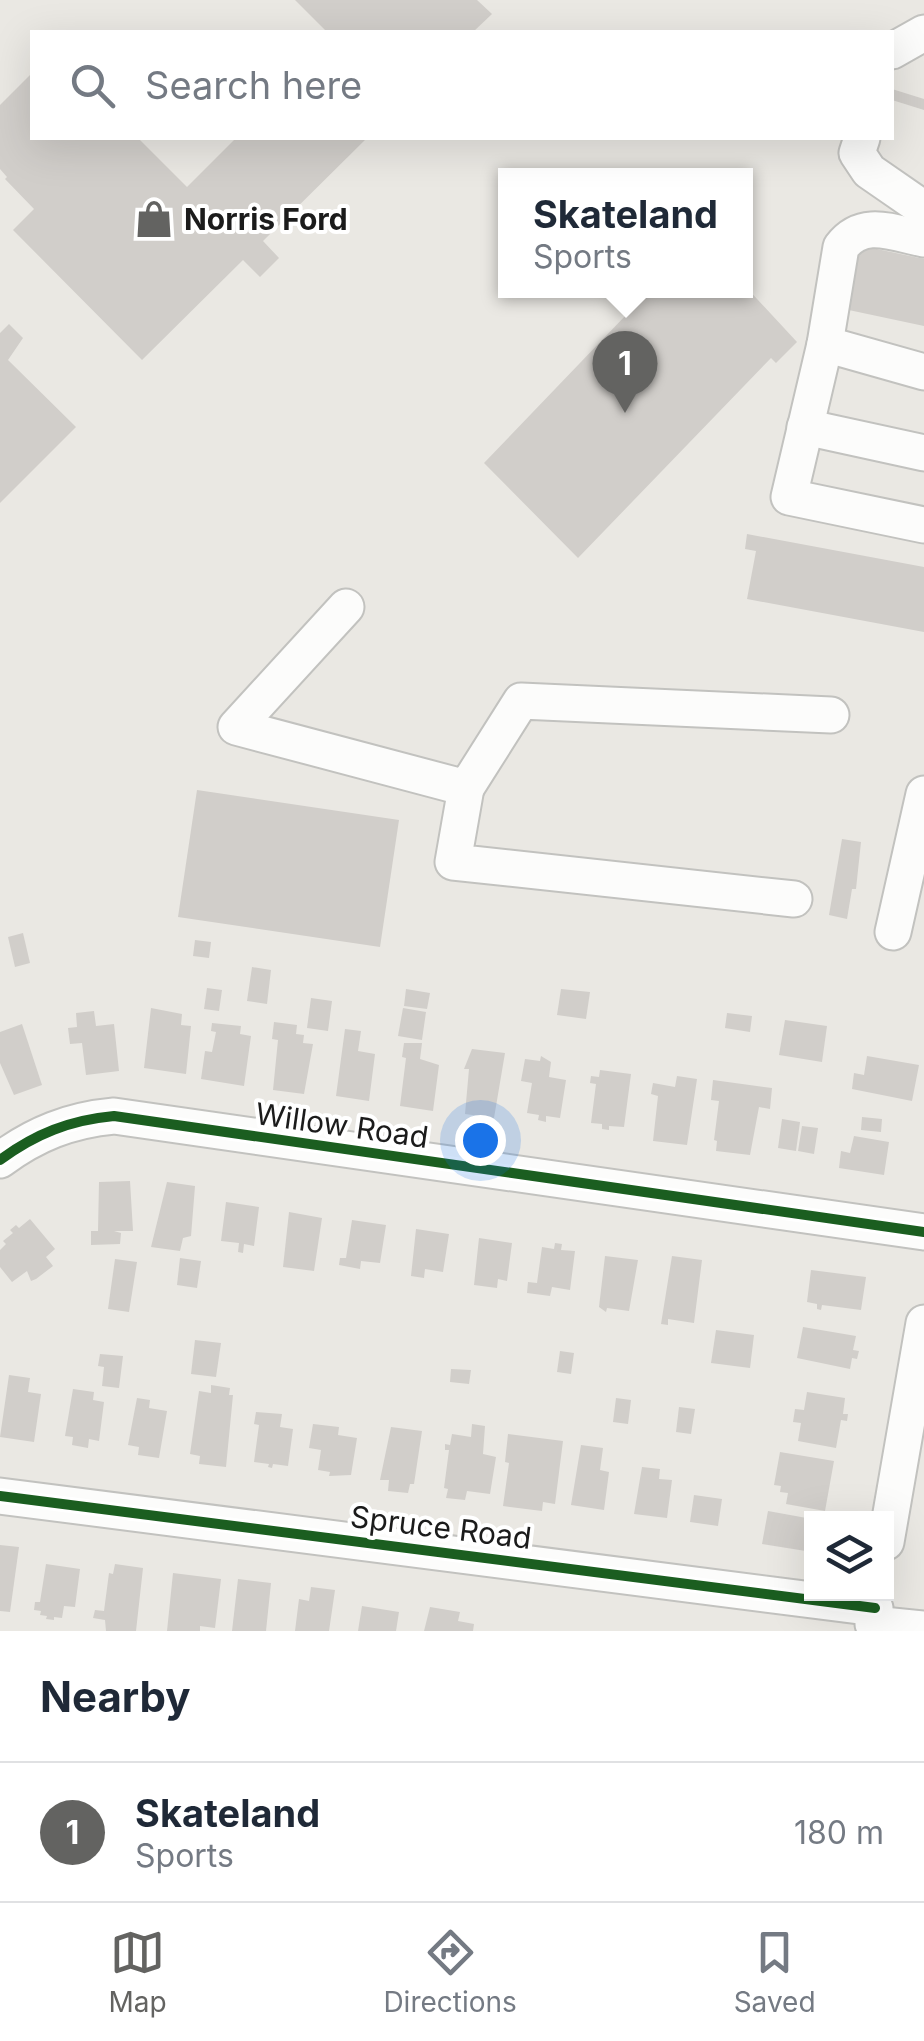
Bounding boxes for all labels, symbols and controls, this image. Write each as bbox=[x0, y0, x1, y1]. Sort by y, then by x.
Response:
search box bbox=[30, 30, 894, 140]
icon: search bbox=[65, 58, 120, 113]
text: Search here bbox=[145, 62, 362, 108]
popup bbox=[498, 168, 753, 298]
text: Skateland bbox=[533, 191, 718, 237]
shop icon: Norris Ford bbox=[133, 198, 175, 240]
place label: Norris Ford bbox=[184, 201, 348, 237]
text: Sports bbox=[533, 237, 632, 276]
pin: 1 bbox=[592, 330, 658, 413]
street label: Willow Road bbox=[253, 1095, 431, 1155]
your location bbox=[455, 1115, 506, 1166]
street label: Spruce Road bbox=[348, 1498, 534, 1556]
map controls bbox=[804, 1511, 894, 1601]
button: layers bbox=[804, 1511, 894, 1601]
text: Nearby bbox=[40, 1671, 191, 1722]
text: Skateland bbox=[135, 1790, 320, 1836]
text: 1 bbox=[66, 1813, 79, 1852]
text: 180 m bbox=[794, 1813, 884, 1852]
text: Sports bbox=[135, 1836, 234, 1875]
tab: Map bbox=[108, 1925, 167, 2019]
tab: Directions bbox=[383, 1925, 517, 2019]
tab: Saved bbox=[734, 1925, 816, 2019]

